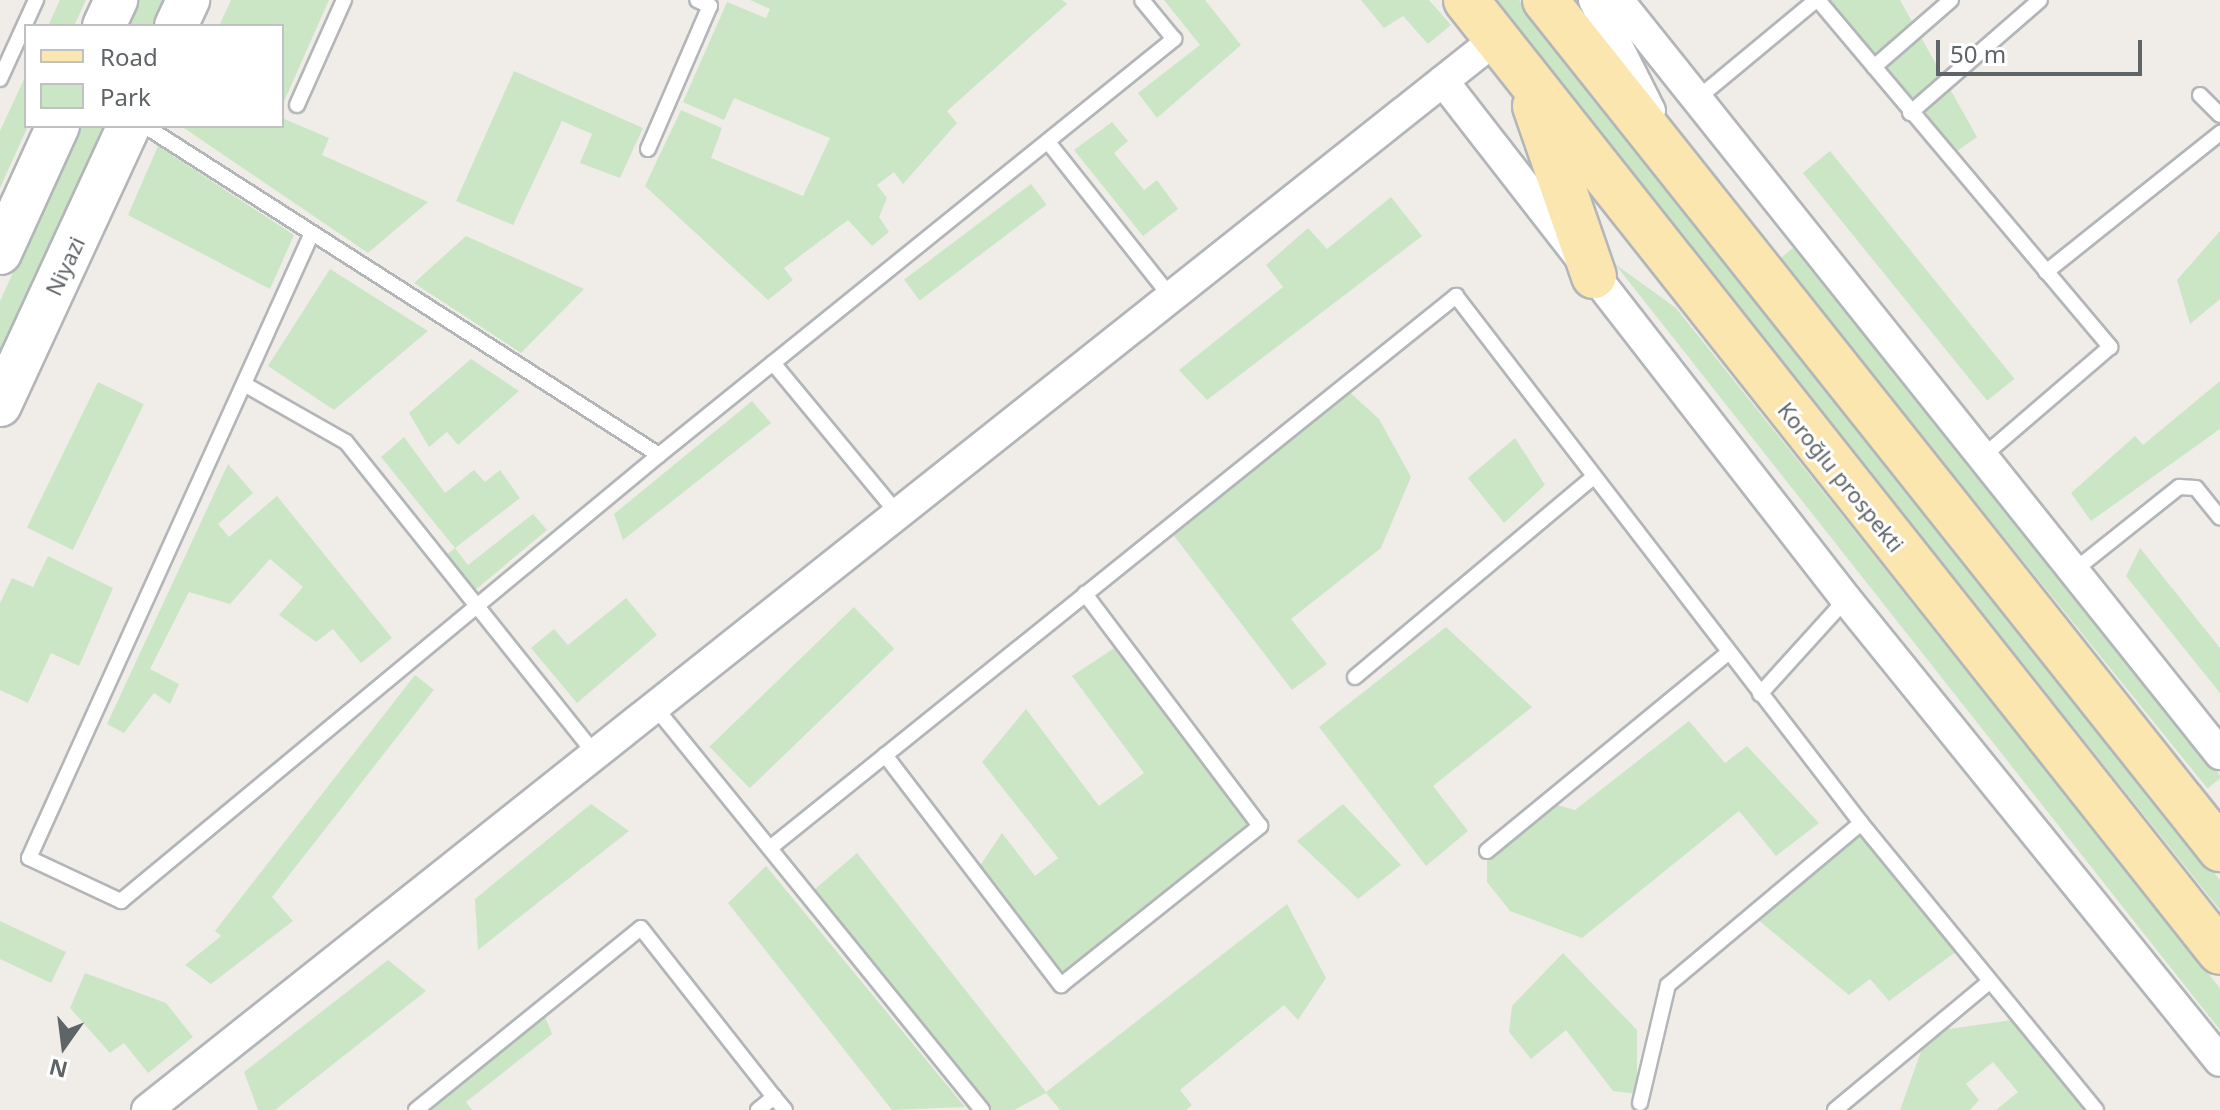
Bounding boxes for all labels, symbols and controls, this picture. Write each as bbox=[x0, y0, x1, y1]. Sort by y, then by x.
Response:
legend bbox=[24, 24, 284, 128]
scale bar bbox=[1940, 24, 2146, 74]
text: 50 m bbox=[1950, 37, 2006, 70]
text: Road bbox=[100, 40, 158, 73]
text: Park bbox=[100, 80, 151, 113]
street label: Niyazi bbox=[40, 232, 90, 300]
street label: Koroğlu prospekti bbox=[1773, 397, 1909, 557]
north arrow bbox=[24, 1006, 104, 1086]
text: N bbox=[46, 1053, 71, 1086]

